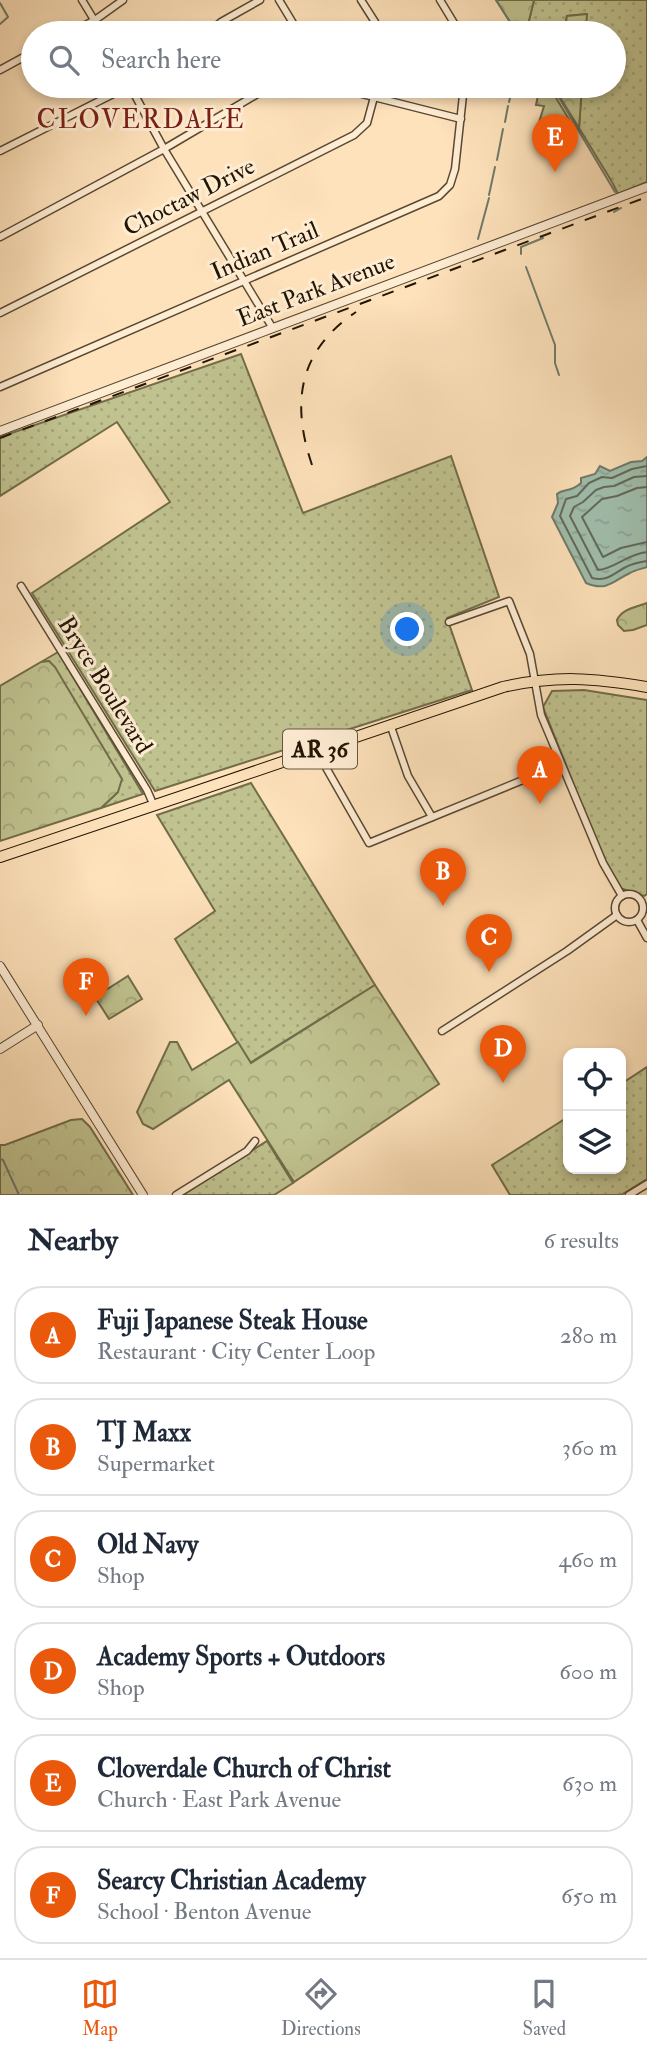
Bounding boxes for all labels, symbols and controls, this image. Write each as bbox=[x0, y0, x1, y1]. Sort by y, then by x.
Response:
search box bbox=[21, 21, 626, 98]
icon: search bbox=[45, 41, 83, 79]
text: Search here bbox=[101, 44, 221, 76]
district label: CLOVERDALE bbox=[37, 104, 245, 136]
pin: E bbox=[532, 114, 578, 172]
street label: Choctaw Drive bbox=[118, 151, 260, 243]
street label: Indian Trail bbox=[206, 214, 324, 288]
street label: East Park Avenue bbox=[233, 246, 399, 334]
street label: Bryce Boulevard bbox=[50, 611, 160, 760]
your location bbox=[390, 612, 424, 646]
road number: AR 36 bbox=[283, 730, 357, 768]
pin: A bbox=[517, 746, 563, 804]
pin: B bbox=[420, 848, 466, 906]
pin: C bbox=[466, 914, 512, 972]
pin: F bbox=[63, 958, 109, 1016]
pin: D bbox=[480, 1025, 526, 1083]
map controls bbox=[563, 1048, 626, 1174]
button: locate bbox=[563, 1048, 626, 1111]
button: layers bbox=[563, 1111, 626, 1174]
text: Nearby bbox=[28, 1222, 118, 1259]
text: 6 results bbox=[544, 1226, 619, 1255]
text: Fuji Japanese Steak House bbox=[97, 1305, 368, 1337]
text: A bbox=[46, 1321, 60, 1350]
text: 280 m bbox=[560, 1321, 617, 1350]
text: Restaurant · City Center Loop bbox=[97, 1337, 375, 1366]
text: TJ Maxx bbox=[97, 1417, 191, 1449]
text: B bbox=[45, 1433, 61, 1462]
text: 360 m bbox=[562, 1433, 617, 1462]
text: Supermarket bbox=[97, 1449, 215, 1478]
text: Old Navy bbox=[97, 1529, 198, 1561]
text: C bbox=[45, 1545, 61, 1574]
text: 460 m bbox=[559, 1545, 617, 1574]
text: Shop bbox=[97, 1561, 145, 1590]
text: Academy Sports + Outdoors bbox=[97, 1641, 385, 1673]
text: D bbox=[44, 1657, 62, 1686]
text: 600 m bbox=[559, 1657, 617, 1686]
text: Shop bbox=[97, 1673, 145, 1702]
text: Cloverdale Church of Christ bbox=[97, 1753, 391, 1785]
text: E bbox=[45, 1769, 61, 1798]
text: 630 m bbox=[562, 1769, 617, 1798]
text: Church · East Park Avenue bbox=[97, 1785, 341, 1814]
text: Searcy Christian Academy bbox=[97, 1865, 366, 1897]
text: F bbox=[46, 1881, 60, 1910]
text: 650 m bbox=[561, 1881, 617, 1910]
text: School · Benton Avenue bbox=[97, 1897, 311, 1926]
tab: Map bbox=[81, 1975, 119, 2041]
tab: Directions bbox=[281, 1975, 361, 2041]
tab: Saved bbox=[523, 1975, 566, 2041]

